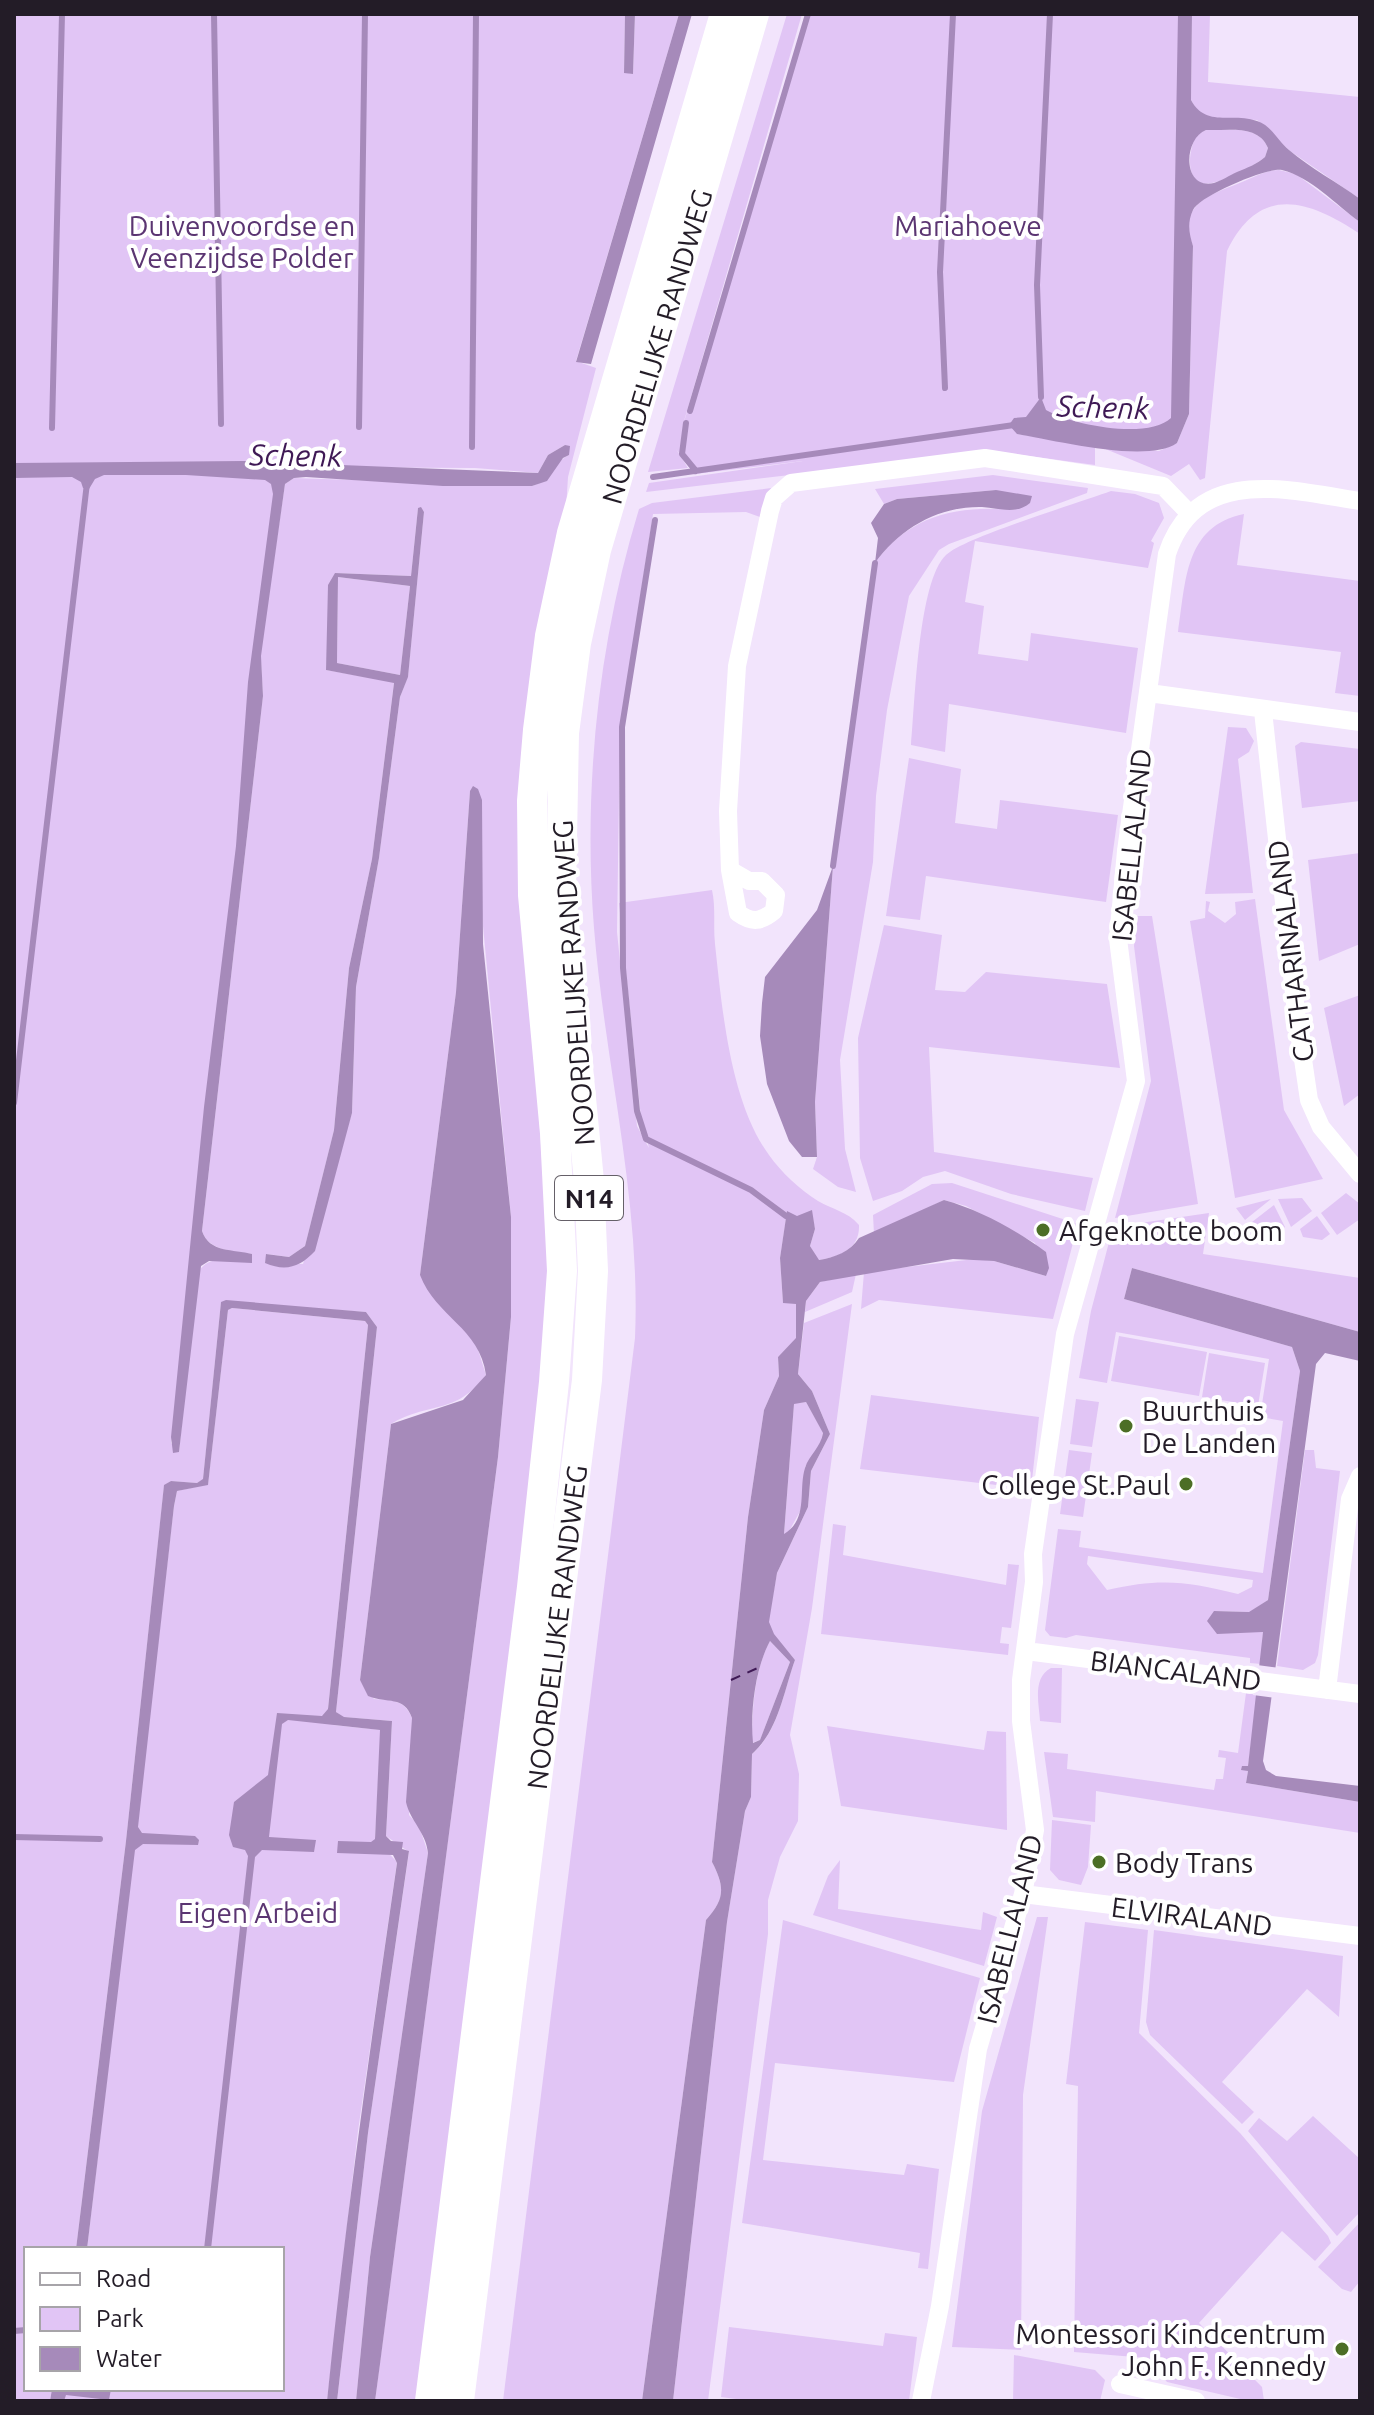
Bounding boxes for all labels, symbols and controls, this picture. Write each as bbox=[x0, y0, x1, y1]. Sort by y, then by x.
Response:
street label: NOORDELIJKE RANDWEG bbox=[595, 185, 717, 507]
park label: Duivenvoordse en Veenzijdse Polder bbox=[129, 210, 355, 273]
park label: Mariahoeve bbox=[894, 210, 1042, 241]
water label: Schenk bbox=[1055, 388, 1151, 426]
water label: Schenk bbox=[248, 437, 343, 473]
street label: ISABELLALAND bbox=[1105, 747, 1157, 943]
street label: NOORDELIJKE RANDWEG bbox=[546, 819, 600, 1147]
street label: CATHARINALAND bbox=[1261, 838, 1319, 1064]
road number: N14 bbox=[555, 1176, 623, 1220]
place label: Afgeknotte boom bbox=[1059, 1215, 1283, 1246]
marker: Afgeknotte boom bbox=[1034, 1221, 1052, 1239]
place label: Buurthuis De Landen bbox=[1142, 1395, 1276, 1458]
marker: Buurthuis De Landen bbox=[1117, 1417, 1135, 1435]
street label: NOORDELIJKE RANDWEG bbox=[520, 1463, 592, 1791]
place label: College St.Paul bbox=[981, 1469, 1170, 1500]
marker: College St.Paul bbox=[1177, 1475, 1195, 1493]
street label: BIANCALAND bbox=[1089, 1644, 1263, 1696]
street label: ISABELLALAND bbox=[970, 1831, 1048, 2027]
place label: Body Trans bbox=[1115, 1847, 1253, 1878]
marker: Body Trans bbox=[1090, 1853, 1108, 1871]
street label: ELVIRALAND bbox=[1110, 1891, 1274, 1941]
park label: Eigen Arbeid bbox=[178, 1897, 338, 1928]
legend bbox=[24, 2247, 284, 2391]
text: Road bbox=[96, 2265, 151, 2292]
text: Park bbox=[96, 2305, 144, 2332]
place label: Montessori Kindcentrum John F. Kennedy bbox=[1015, 2318, 1326, 2381]
marker: Montessori Kindcentrum John F. Kennedy bbox=[1333, 2340, 1351, 2358]
text: Water bbox=[96, 2345, 162, 2372]

